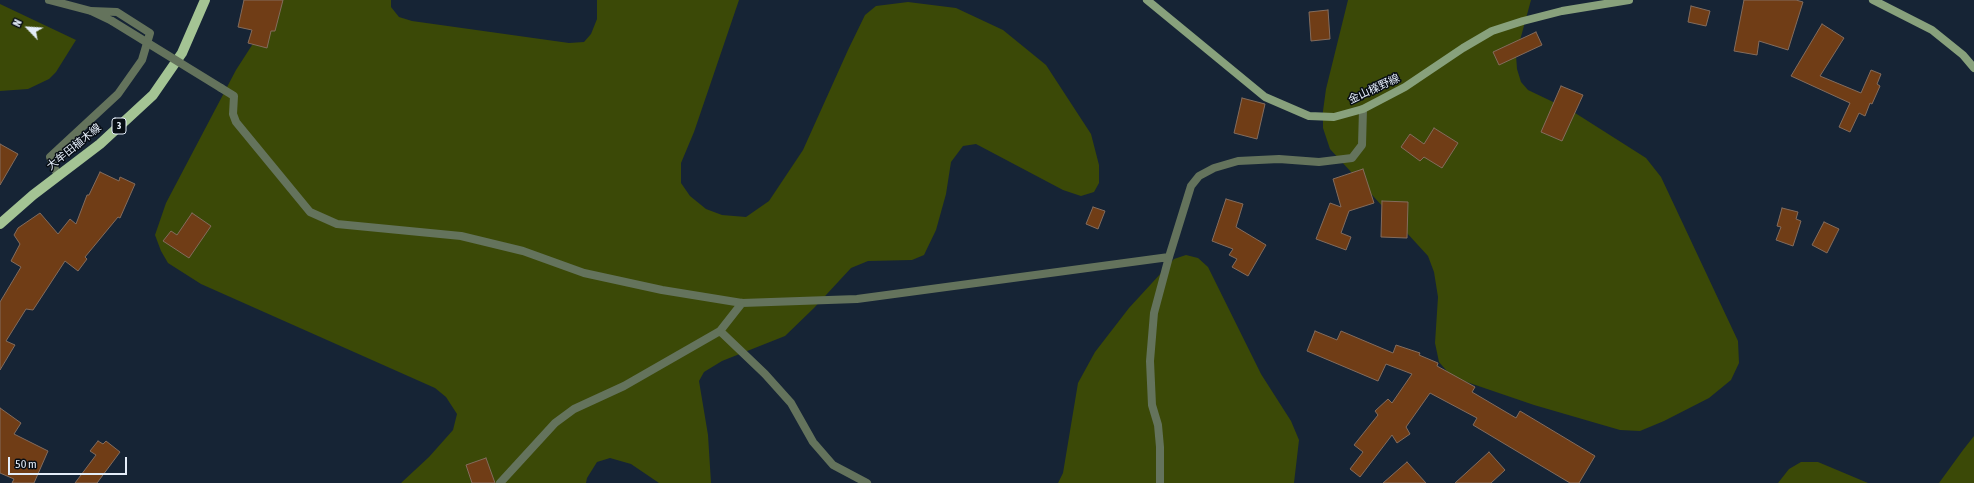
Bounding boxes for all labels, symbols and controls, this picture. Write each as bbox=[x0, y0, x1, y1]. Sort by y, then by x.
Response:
north arrow bbox=[8, 8, 48, 48]
text: N bbox=[10, 17, 24, 28]
street label: 金山檪野線 bbox=[1346, 71, 1402, 107]
road number: 3 bbox=[112, 118, 126, 134]
street label: 大牟田植木線 bbox=[44, 121, 104, 173]
scale bar bbox=[10, 449, 129, 475]
text: 50 m bbox=[15, 457, 37, 471]

